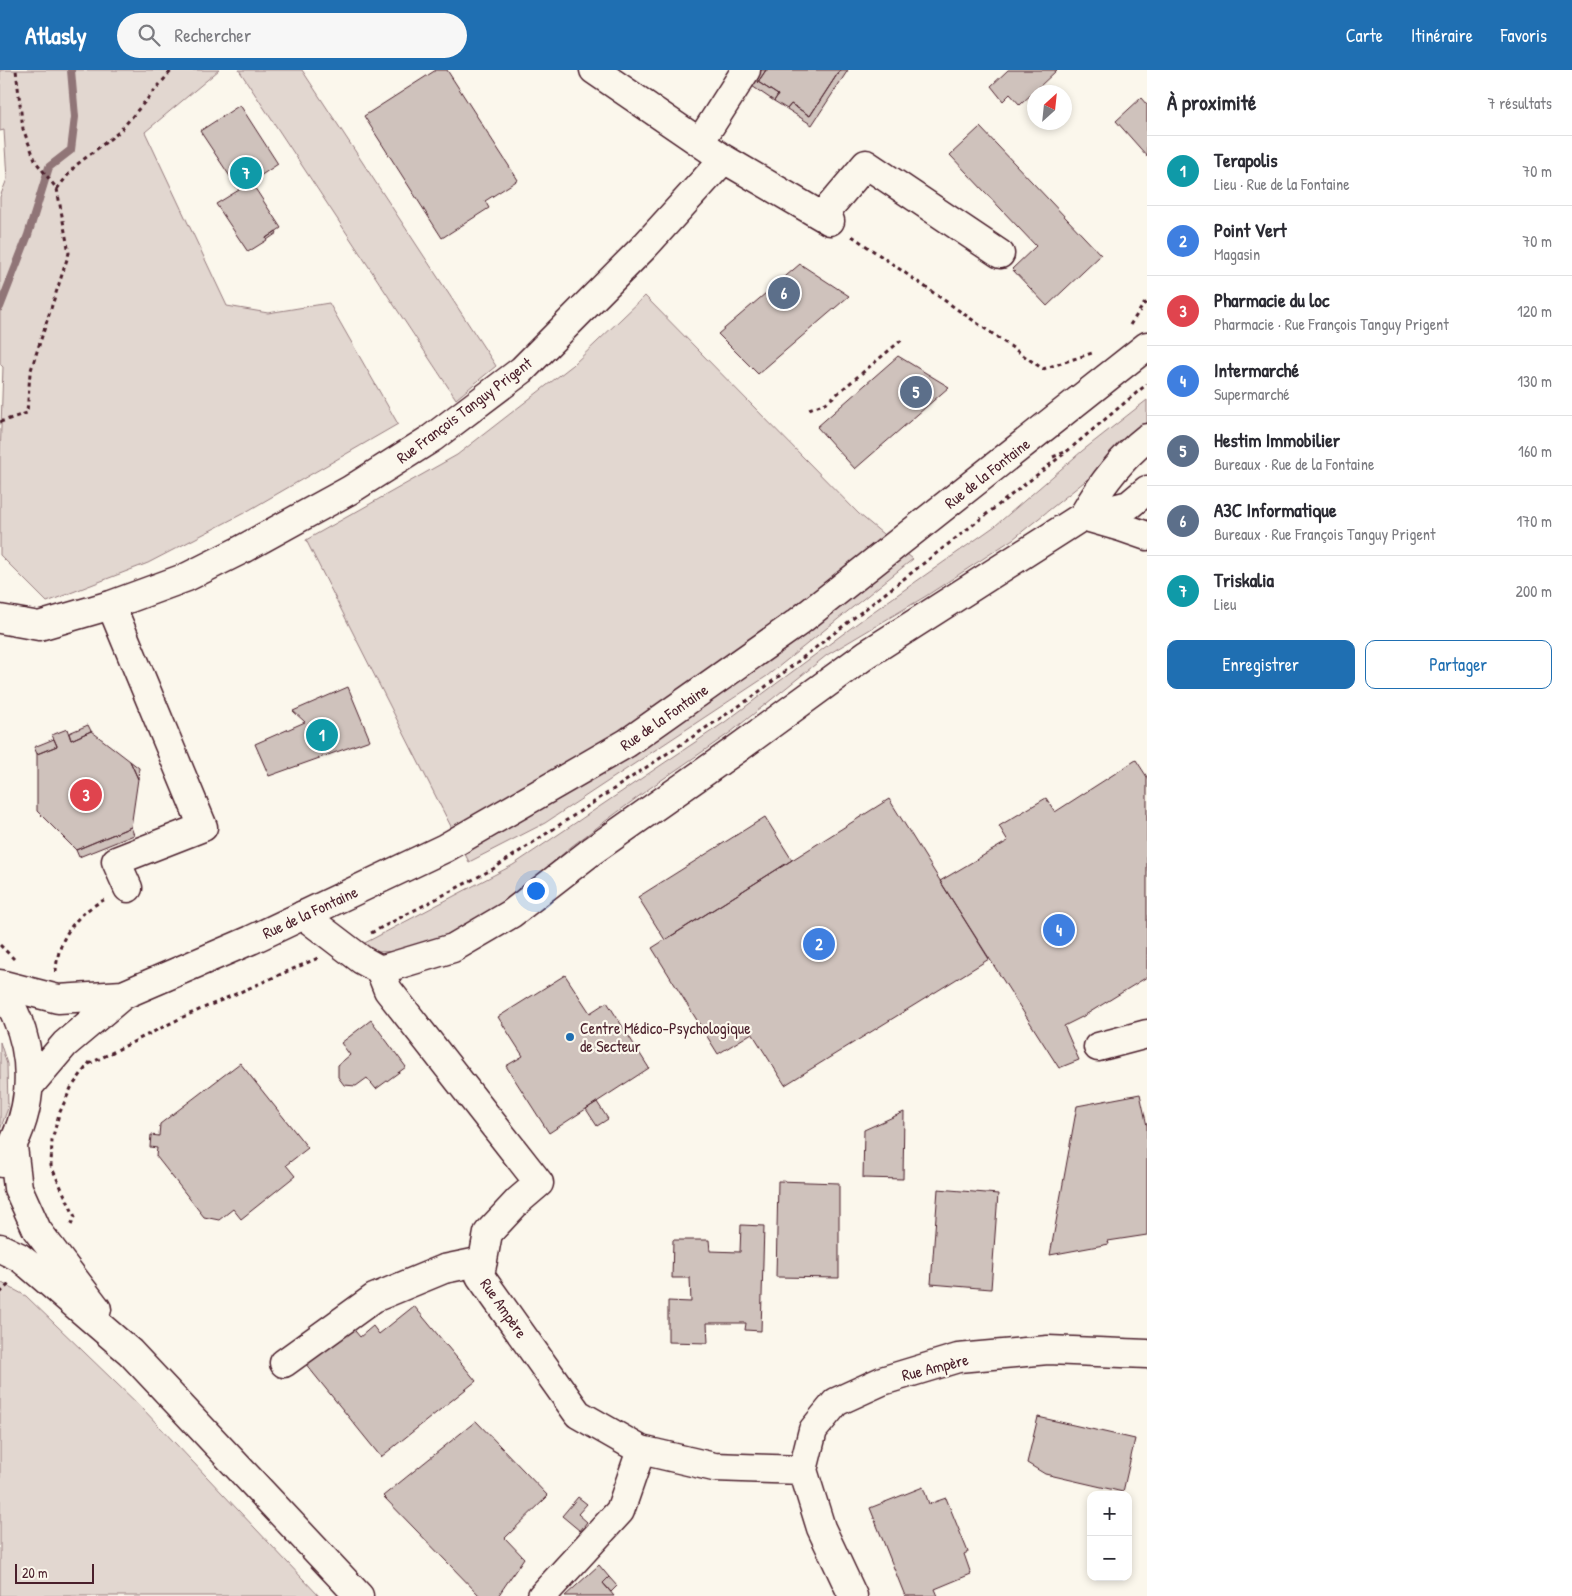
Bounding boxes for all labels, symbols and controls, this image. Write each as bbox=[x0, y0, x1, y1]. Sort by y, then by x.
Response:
search box bbox=[117, 13, 467, 58]
text: Atlasly bbox=[25, 19, 87, 51]
icon: search bbox=[135, 21, 163, 49]
text: Rechercher bbox=[175, 22, 251, 48]
text: Carte bbox=[1346, 23, 1383, 48]
text: Itinéraire bbox=[1411, 23, 1473, 48]
text: Favoris bbox=[1501, 23, 1547, 48]
north arrow bbox=[1027, 85, 1072, 130]
text: À proximité bbox=[1167, 88, 1256, 117]
text: 7 résultats bbox=[1488, 92, 1552, 114]
text: Terapolis bbox=[1214, 147, 1278, 173]
pin: 7 bbox=[230, 154, 262, 192]
text: 1 bbox=[1180, 160, 1186, 182]
text: 70 m bbox=[1522, 160, 1552, 182]
text: Lieu · Rue de la Fontaine bbox=[1214, 173, 1350, 195]
text: Point Vert bbox=[1214, 217, 1287, 243]
text: 2 bbox=[1179, 230, 1187, 252]
text: 70 m bbox=[1522, 230, 1552, 252]
text: Magasin bbox=[1214, 243, 1260, 265]
pin: 6 bbox=[768, 274, 800, 312]
text: Pharmacie du loc bbox=[1214, 287, 1329, 313]
text: 3 bbox=[1179, 300, 1187, 322]
text: 120 m bbox=[1517, 300, 1552, 322]
text: Pharmacie · Rue François Tanguy Prigent bbox=[1214, 313, 1449, 335]
street label: Rue François Tanguy Prigent bbox=[392, 352, 537, 468]
text: Intermarché bbox=[1214, 357, 1299, 383]
text: 4 bbox=[1180, 370, 1186, 392]
text: 130 m bbox=[1517, 370, 1552, 392]
pin: 5 bbox=[900, 373, 932, 411]
text: Supermarché bbox=[1214, 383, 1290, 405]
text: Hestim Immobilier bbox=[1214, 427, 1340, 453]
street label: Rue de la Fontaine bbox=[940, 432, 1035, 513]
text: 5 bbox=[1180, 440, 1186, 462]
text: 160 m bbox=[1518, 440, 1552, 462]
text: Bureaux · Rue de la Fontaine bbox=[1214, 453, 1374, 475]
text: A3C Informatique bbox=[1214, 497, 1337, 523]
text: 6 bbox=[1180, 510, 1186, 532]
text: 170 m bbox=[1517, 510, 1552, 532]
text: Bureaux · Rue François Tanguy Prigent bbox=[1214, 523, 1436, 545]
text: Triskalia bbox=[1214, 567, 1274, 593]
text: 7 bbox=[1179, 580, 1187, 602]
text: 200 m bbox=[1516, 580, 1552, 602]
text: Lieu bbox=[1214, 593, 1236, 615]
button: Enregistrer bbox=[1167, 640, 1355, 689]
button: Partager bbox=[1365, 640, 1552, 689]
street label: Rue de la Fontaine bbox=[616, 678, 713, 756]
pin: 1 bbox=[306, 716, 338, 754]
pin: 3 bbox=[70, 776, 102, 814]
your location bbox=[523, 878, 549, 904]
street label: Rue de la Fontaine bbox=[259, 880, 362, 944]
pin: 4 bbox=[1043, 911, 1075, 949]
pin: 2 bbox=[803, 925, 835, 963]
place label: Centre Médico-Psychologique de Secteur bbox=[580, 1017, 751, 1057]
marker: Centre Médico-Psychologique de Secteur bbox=[564, 1031, 576, 1043]
street label: Rue Ampère bbox=[475, 1274, 533, 1343]
street label: Rue Ampère bbox=[899, 1348, 971, 1386]
map controls bbox=[1087, 1491, 1132, 1581]
button: + bbox=[1087, 1491, 1132, 1536]
button: − bbox=[1087, 1536, 1132, 1581]
scale bar bbox=[15, 1561, 94, 1584]
text: 20 m bbox=[22, 1563, 48, 1582]

